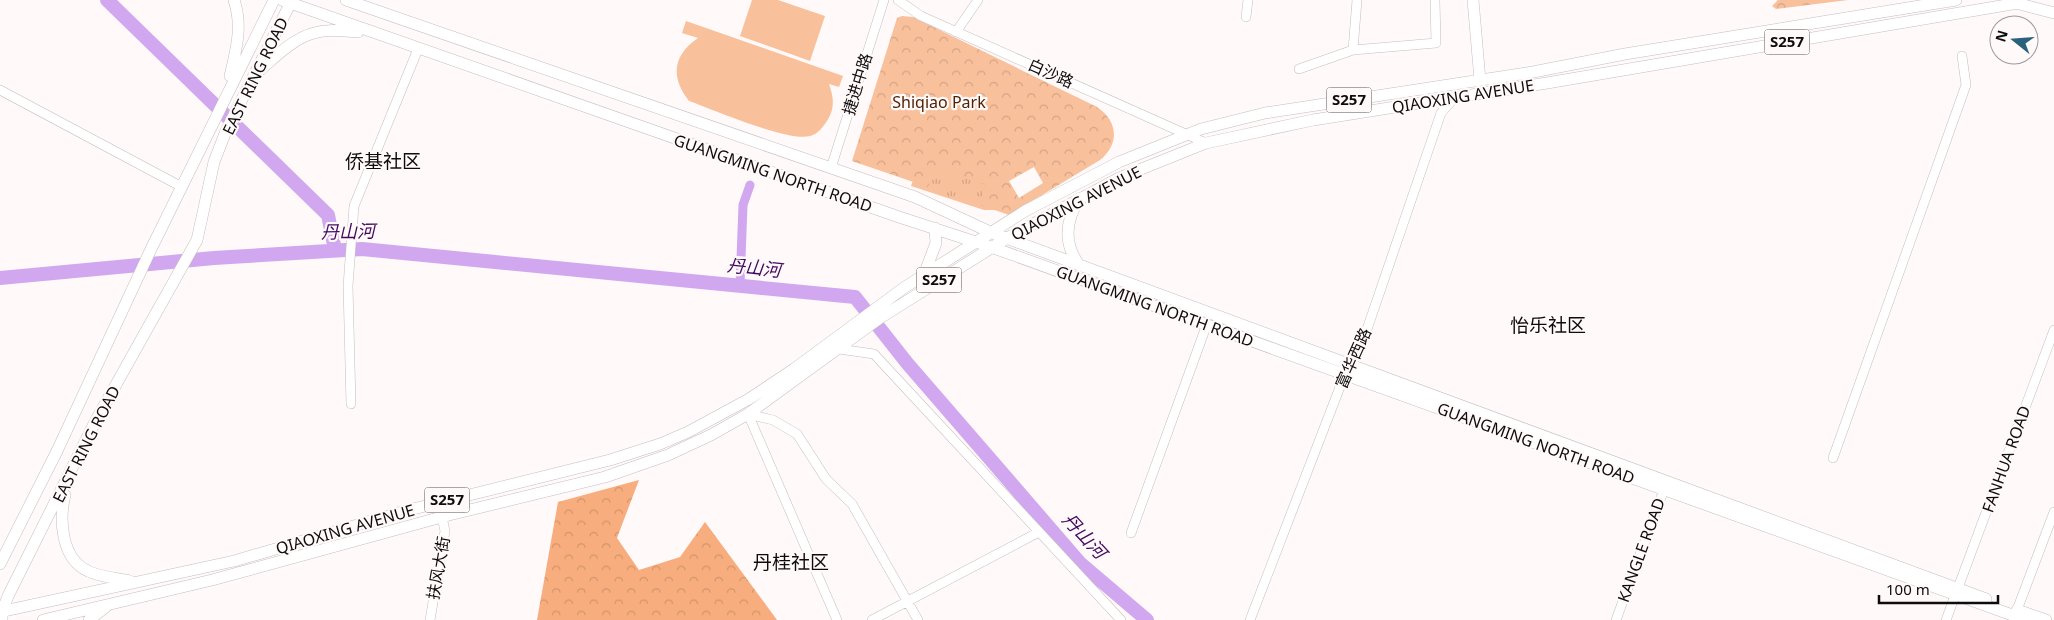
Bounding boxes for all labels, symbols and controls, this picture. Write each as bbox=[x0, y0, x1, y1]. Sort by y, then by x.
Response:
street label: EAST RING ROAD bbox=[217, 14, 293, 138]
north arrow bbox=[1989, 15, 2039, 65]
text: N bbox=[1990, 28, 2012, 44]
road number: S257 bbox=[1764, 30, 1810, 54]
street label: 捷进中路 bbox=[837, 50, 877, 118]
street label: 白沙路 bbox=[1025, 53, 1077, 93]
street label: QIAOXING AVENUE bbox=[1390, 74, 1536, 118]
road number: S257 bbox=[1326, 88, 1372, 112]
park label: Shiqiao Park bbox=[892, 91, 986, 113]
street label: GUANGMING NORTH ROAD bbox=[671, 129, 875, 217]
district label: 侨基社区 bbox=[345, 148, 421, 174]
street label: QIAOXING AVENUE bbox=[1007, 161, 1145, 245]
water label: 丹山河 bbox=[321, 218, 378, 243]
water label: 丹山河 bbox=[726, 252, 785, 282]
street label: GUANGMING NORTH ROAD bbox=[1053, 260, 1257, 352]
road number: S257 bbox=[916, 268, 962, 292]
district label: 怡乐社区 bbox=[1510, 312, 1586, 338]
street label: 富华西路 bbox=[1330, 324, 1376, 392]
street label: EAST RING ROAD bbox=[47, 382, 125, 506]
street label: GUANGMING NORTH ROAD bbox=[1434, 397, 1638, 489]
street label: FANHUA ROAD bbox=[1976, 403, 2036, 515]
road number: S257 bbox=[424, 488, 470, 512]
street label: KANGLE ROAD bbox=[1612, 495, 1670, 605]
street label: QIAOXING AVENUE bbox=[273, 499, 417, 559]
water label: 丹山河 bbox=[1058, 507, 1114, 565]
street label: 扶风大街 bbox=[422, 535, 454, 601]
district label: 丹桂社区 bbox=[753, 549, 829, 575]
scale bar bbox=[1879, 572, 1998, 604]
text: 100 m bbox=[1886, 579, 1930, 599]

